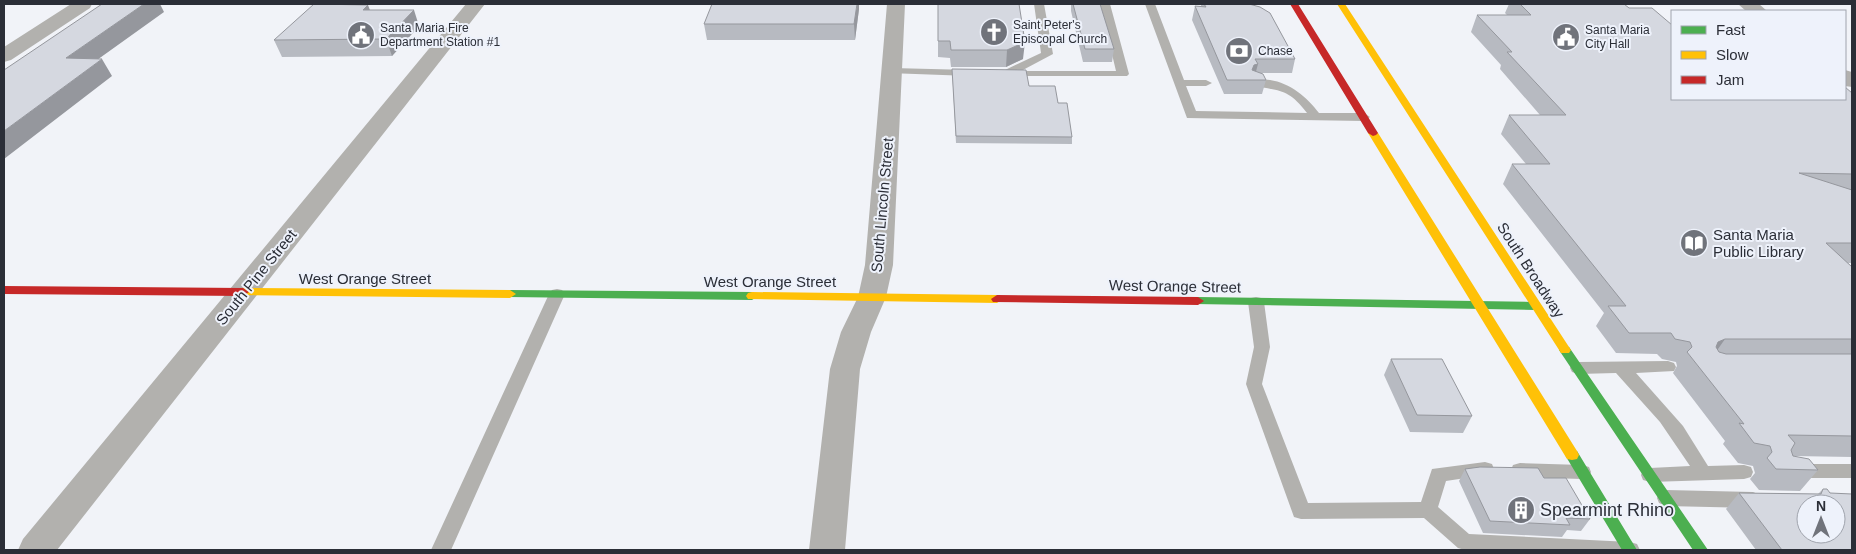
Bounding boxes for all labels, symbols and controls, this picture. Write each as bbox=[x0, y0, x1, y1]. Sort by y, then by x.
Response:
legend bbox=[1671, 10, 1846, 100]
church icon: Saint Peter's Episcopal Church bbox=[979, 17, 1009, 47]
place label: Saint Peter's Episcopal Church bbox=[1013, 18, 1107, 46]
public building icon: Santa Maria Fire Department Station #1 bbox=[346, 20, 376, 50]
place label: Santa Maria Fire Department Station #1 bbox=[380, 21, 500, 49]
text: Fast bbox=[1716, 21, 1746, 38]
public building icon: Santa Maria City Hall bbox=[1551, 22, 1581, 52]
place label: Santa Maria City Hall bbox=[1585, 23, 1650, 51]
bank icon: Chase bbox=[1224, 36, 1254, 66]
place label: Chase bbox=[1258, 44, 1293, 58]
text: Slow bbox=[1716, 46, 1749, 63]
text: Jam bbox=[1716, 71, 1744, 88]
street label: South Lincoln Street bbox=[868, 136, 896, 273]
street label: South Broadway bbox=[1494, 219, 1568, 321]
street label: South Pine Street bbox=[212, 225, 300, 328]
place label: Santa Maria Public Library bbox=[1713, 226, 1804, 260]
library icon: Santa Maria Public Library bbox=[1679, 228, 1709, 258]
street label: West Orange Street bbox=[299, 270, 432, 287]
street label: West Orange Street bbox=[704, 273, 837, 290]
street label: West Orange Street bbox=[1109, 276, 1242, 296]
north arrow bbox=[1796, 494, 1846, 544]
building icon: Spearmint Rhino bbox=[1506, 495, 1536, 525]
text: N bbox=[1816, 498, 1826, 514]
place label: Spearmint Rhino bbox=[1540, 500, 1674, 520]

